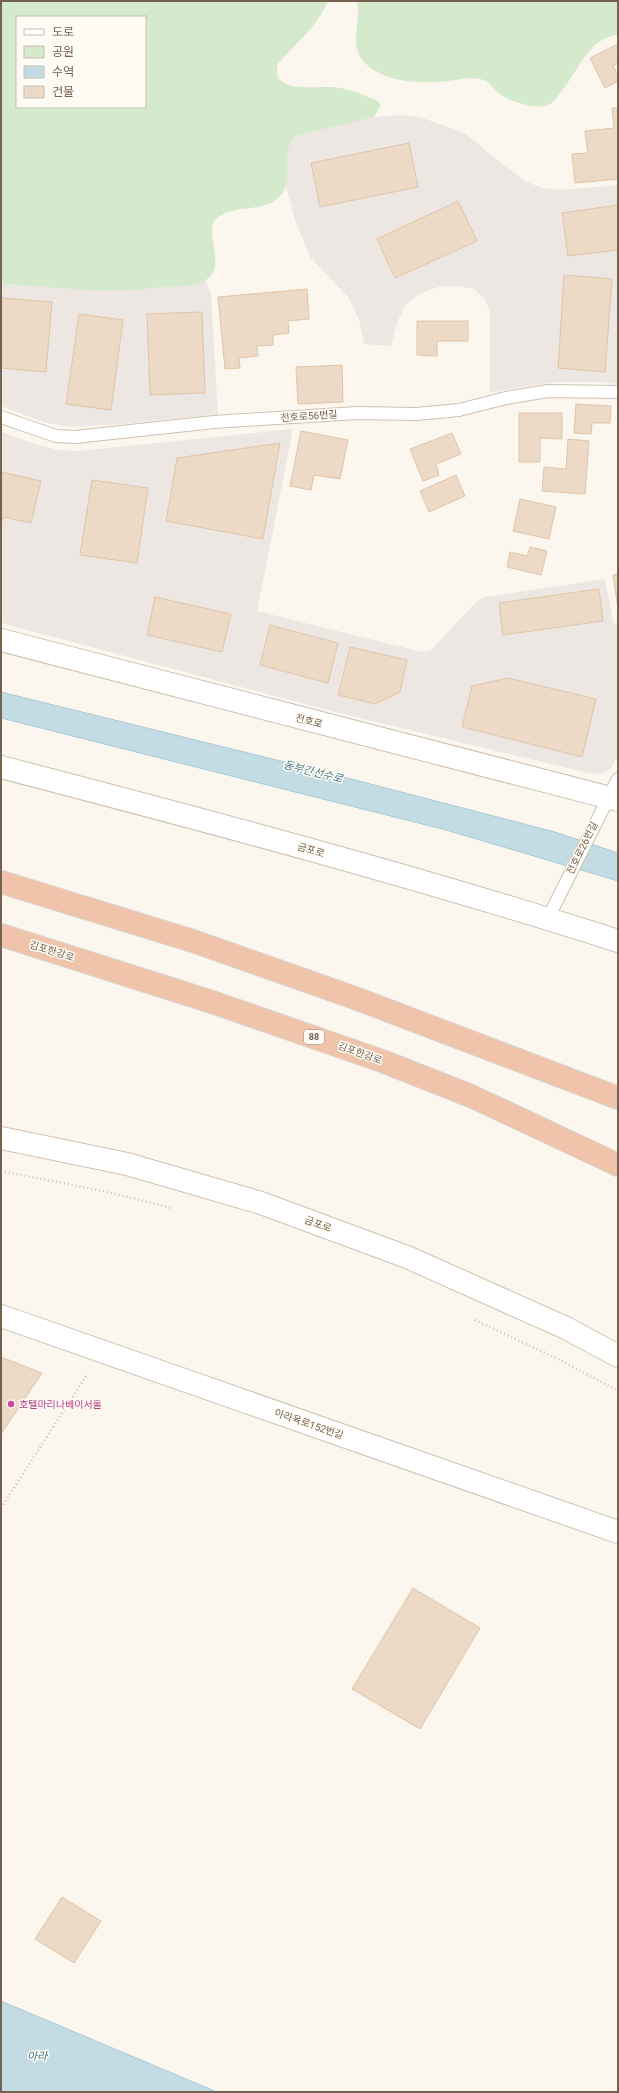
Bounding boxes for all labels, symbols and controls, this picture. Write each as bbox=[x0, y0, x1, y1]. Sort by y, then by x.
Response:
legend bbox=[16, 16, 146, 108]
text: 도로 bbox=[52, 25, 74, 39]
text: 공원 bbox=[52, 45, 74, 59]
text: 수역 bbox=[52, 65, 74, 79]
text: 건물 bbox=[52, 85, 74, 99]
street label: 전호로56번길 bbox=[280, 409, 338, 423]
street label: 전호로 bbox=[294, 712, 324, 730]
water label: 동부간선수로 bbox=[282, 758, 345, 786]
street label: 전호로26번길 bbox=[565, 820, 599, 876]
street label: 금포로 bbox=[296, 841, 326, 859]
street label: 김포한강로 bbox=[28, 939, 76, 963]
road number: 88 bbox=[304, 1030, 324, 1044]
street label: 김포한강로 bbox=[337, 1040, 383, 1066]
street label: 금포로 bbox=[303, 1214, 333, 1234]
marker: 호텔마리나베이서울 bbox=[6, 1399, 16, 1409]
place label: 호텔마리나베이서울 bbox=[19, 1399, 102, 1410]
street label: 아라육로152번길 bbox=[273, 1407, 345, 1441]
water label: 아라 bbox=[27, 2050, 49, 2063]

